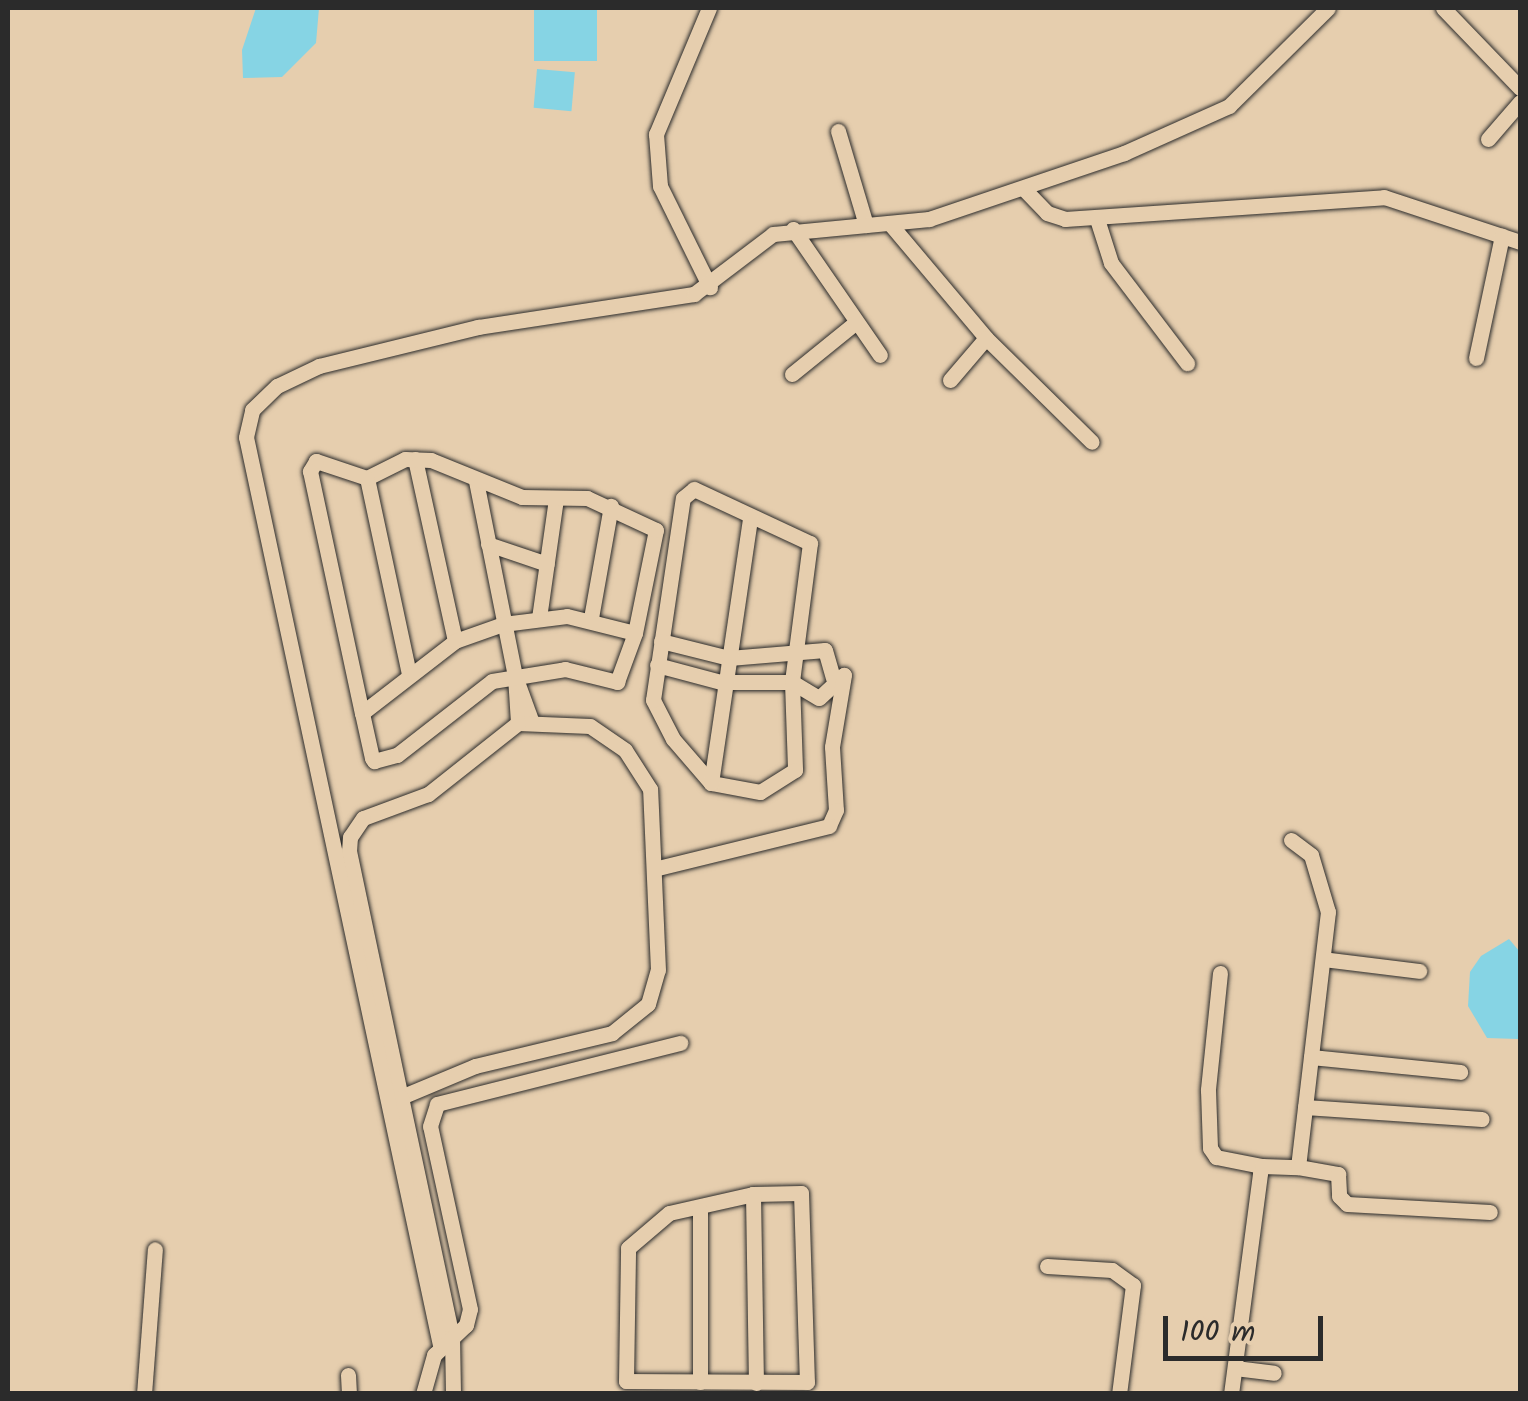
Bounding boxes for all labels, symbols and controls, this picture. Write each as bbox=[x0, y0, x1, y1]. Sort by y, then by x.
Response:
scale bar bbox=[1168, 1296, 1328, 1358]
text: 100 m bbox=[1180, 1309, 1255, 1357]

